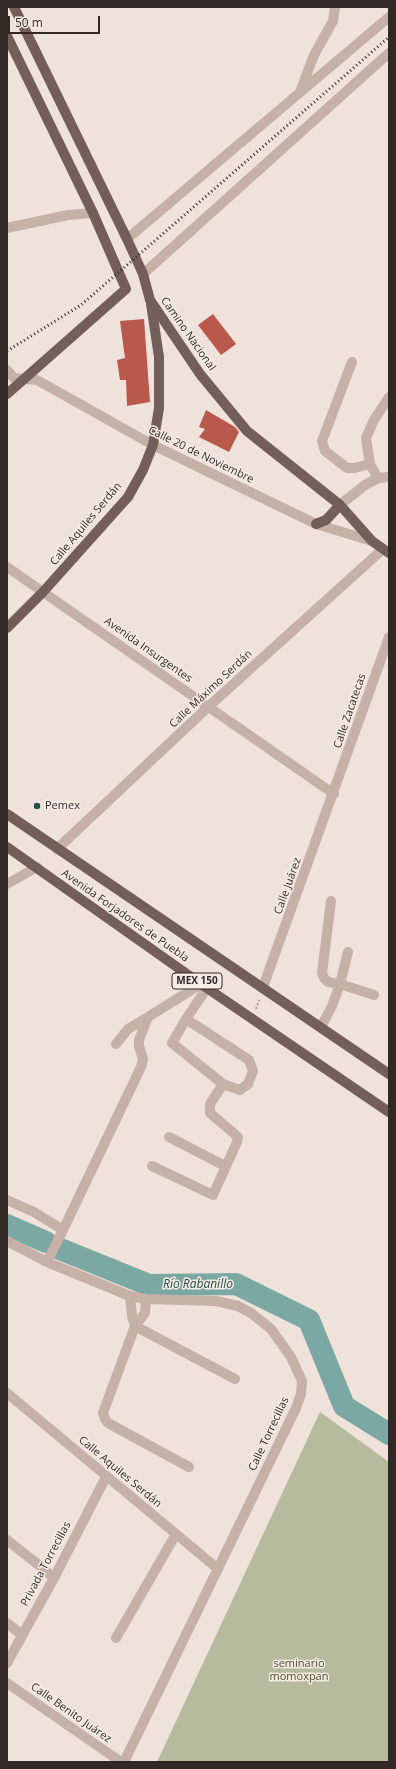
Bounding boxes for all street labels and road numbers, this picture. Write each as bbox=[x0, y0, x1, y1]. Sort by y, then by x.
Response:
street label: Camino Nacional bbox=[158, 295, 218, 373]
street label: Calle 20 de Noviembre bbox=[146, 424, 256, 486]
street label: Calle Aquiles Serdán bbox=[47, 480, 125, 568]
street label: Avenida Insurgentes bbox=[101, 615, 195, 685]
street label: Calle Máximo Serdán bbox=[167, 647, 255, 731]
street label: Calle Zacatecas bbox=[331, 672, 369, 750]
street label: Calle Juárez bbox=[272, 856, 304, 916]
street label: Avenida Forjadores de Puebla bbox=[59, 867, 191, 965]
road number: MEX 150 bbox=[172, 973, 222, 989]
street label: Calle Torrecillas bbox=[246, 1395, 292, 1473]
street label: Calle Aquiles Serdán bbox=[76, 1433, 164, 1511]
street label: Privada Torrecillas bbox=[18, 1519, 74, 1609]
street label: Calle Benito Juárez bbox=[28, 1680, 114, 1746]

